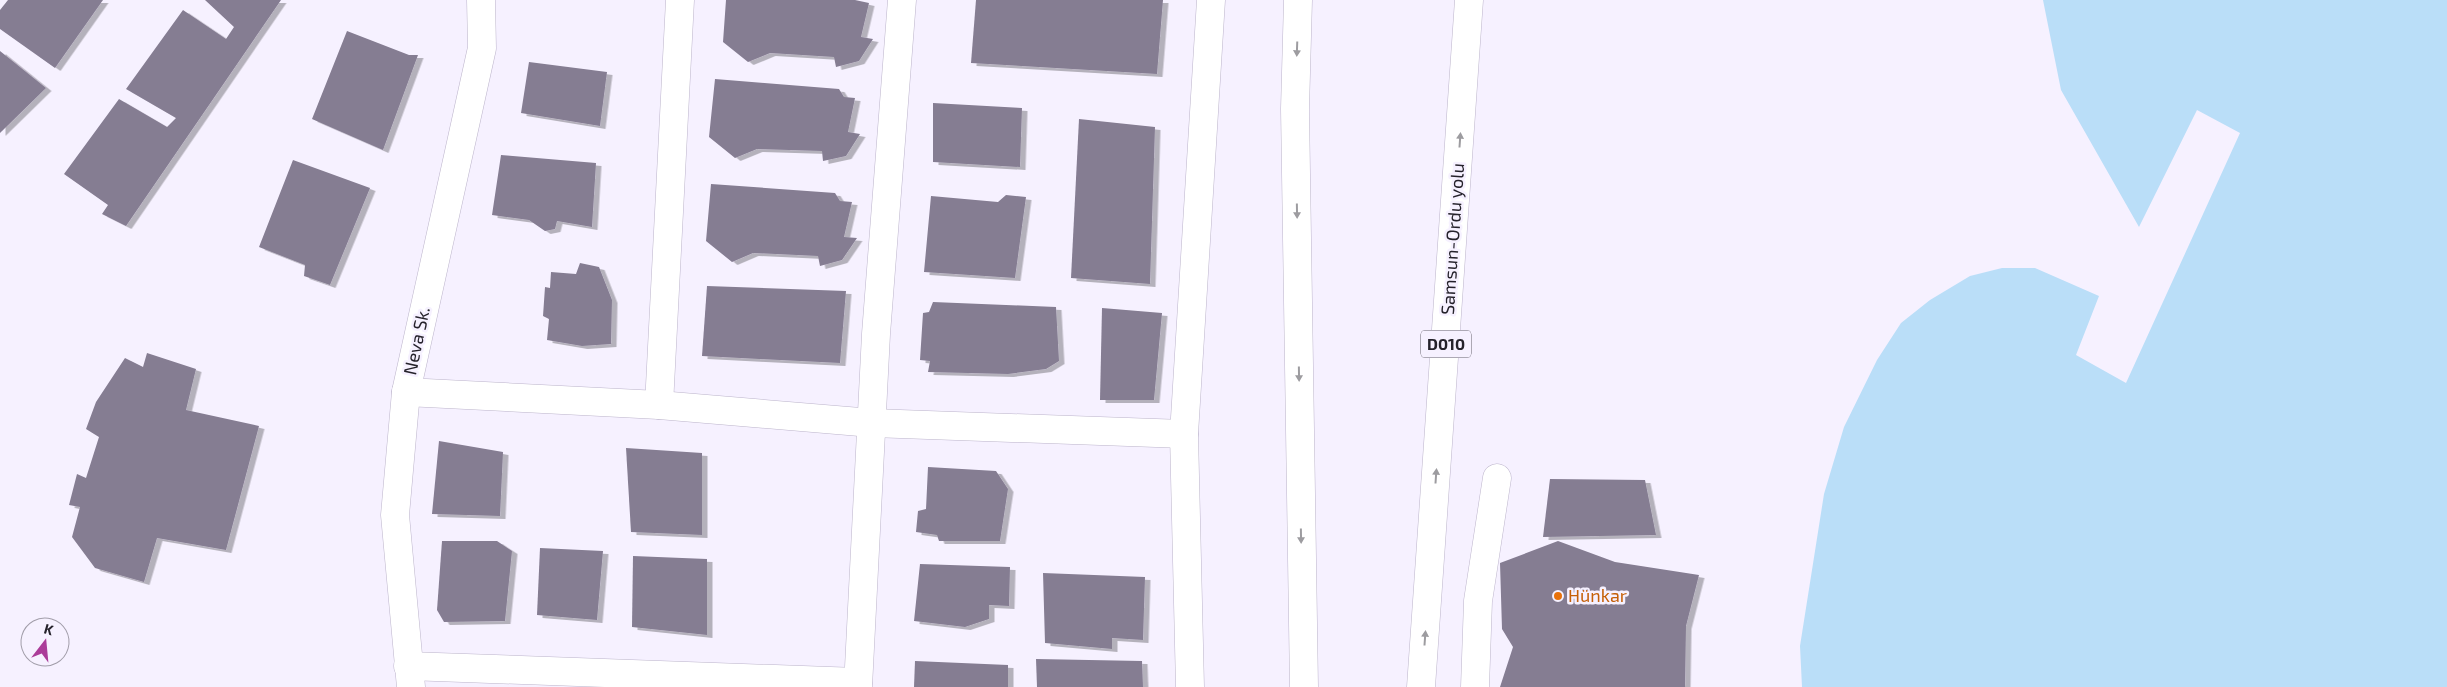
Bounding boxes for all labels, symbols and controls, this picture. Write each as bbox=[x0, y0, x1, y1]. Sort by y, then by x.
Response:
one-way arrow bbox=[1293, 41, 1301, 57]
one-way arrow bbox=[1456, 131, 1464, 147]
street label: Samsun-Ordu yolu bbox=[1436, 162, 1468, 316]
one-way arrow bbox=[1293, 203, 1301, 219]
street label: Neva Sk. bbox=[398, 305, 434, 377]
road number: D010 bbox=[1421, 330, 1471, 358]
one-way arrow bbox=[1295, 366, 1303, 382]
one-way arrow bbox=[1433, 468, 1441, 484]
one-way arrow bbox=[1298, 528, 1306, 544]
place label: Hünkar bbox=[1568, 584, 1627, 606]
marker: Hünkar bbox=[1552, 590, 1564, 602]
north arrow bbox=[20, 617, 70, 667]
text: K bbox=[42, 620, 55, 638]
one-way arrow bbox=[1421, 630, 1429, 646]

